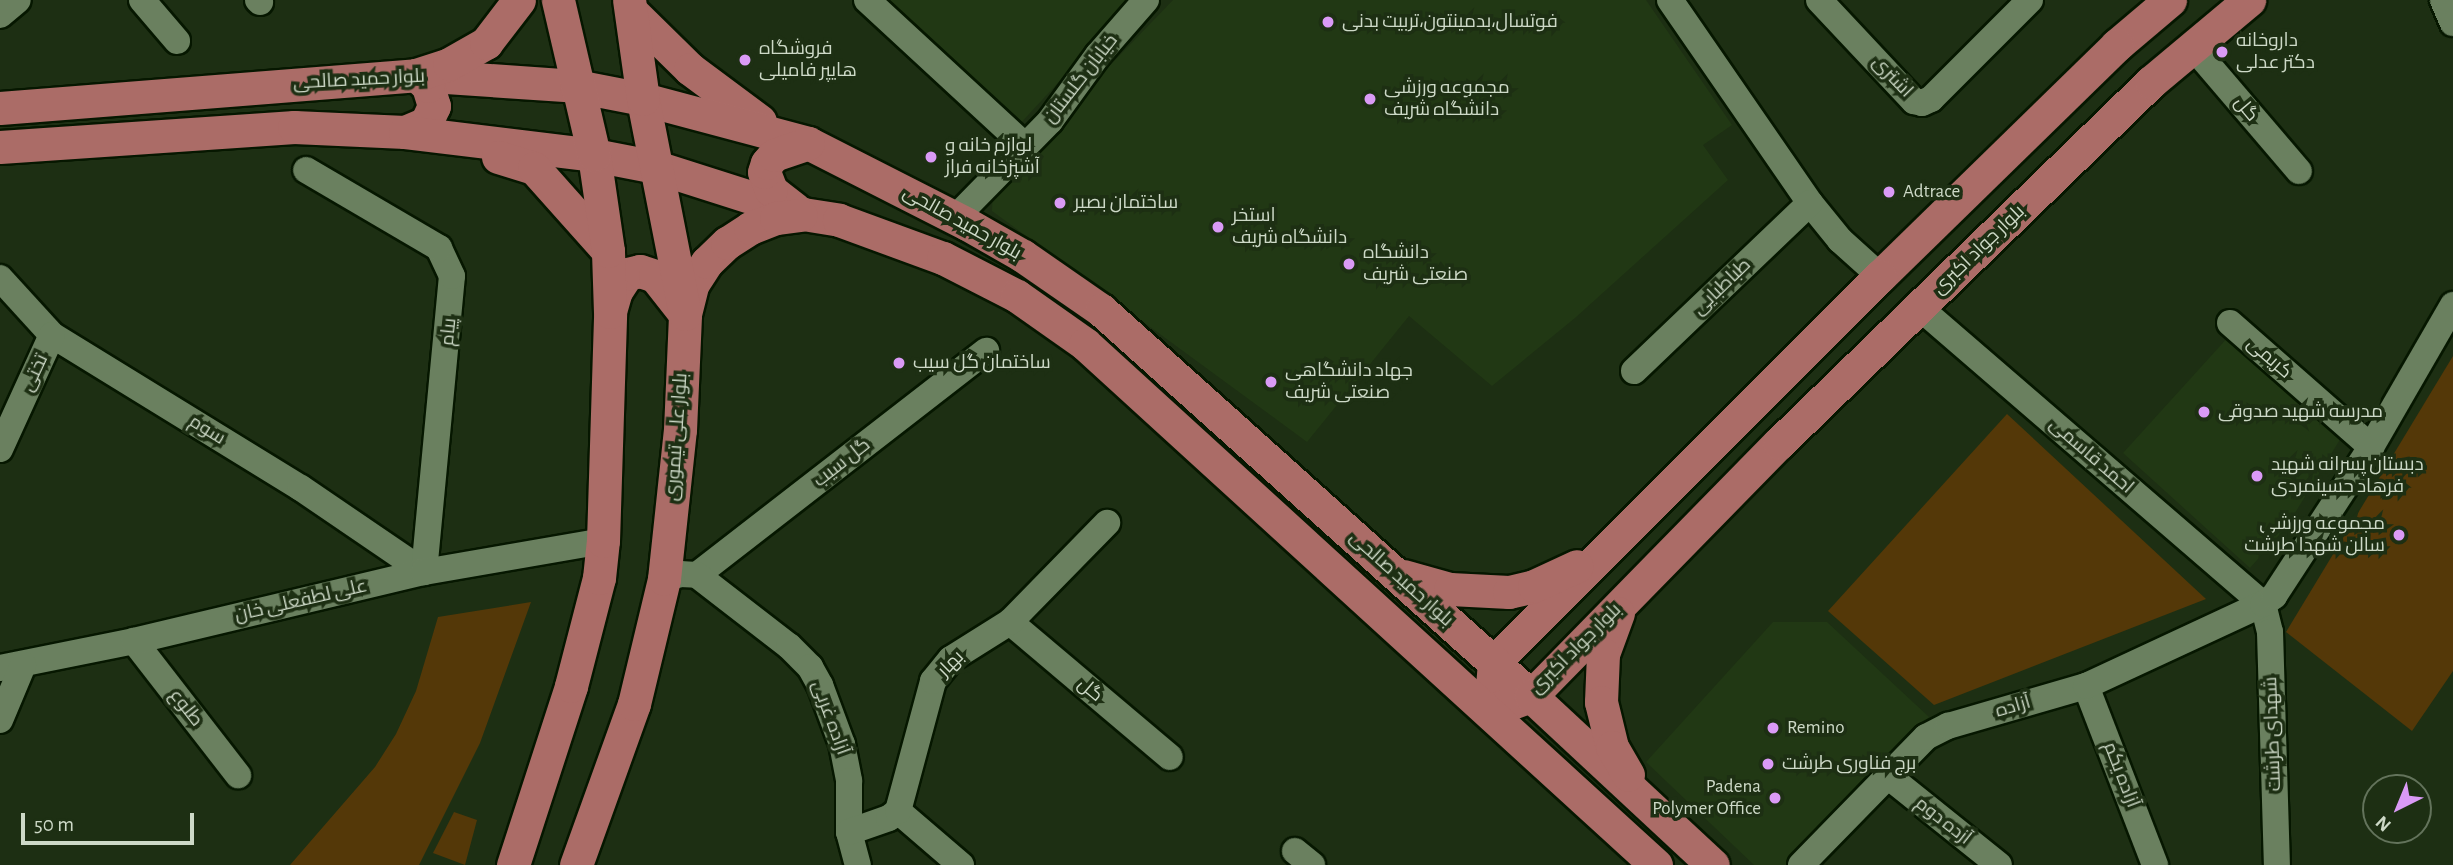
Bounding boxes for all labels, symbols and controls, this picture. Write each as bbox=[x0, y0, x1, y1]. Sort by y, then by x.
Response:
place label: فوتسال،بدمینتون،تربیت بدنی bbox=[1342, 11, 1558, 33]
marker: فوتسال،بدمینتون،تربیت بدنی bbox=[1320, 14, 1336, 30]
street label: خیابان گلستان bbox=[1039, 30, 1123, 128]
place label: داروخانه دکتر عدلی bbox=[2236, 30, 2315, 74]
place label: فروشگاه هایپر فامیلی bbox=[759, 38, 857, 82]
marker: داروخانه دکتر عدلی bbox=[2214, 44, 2230, 60]
street label: اشتری bbox=[1867, 51, 1917, 103]
marker: فروشگاه هایپر فامیلی bbox=[737, 52, 753, 68]
street label: بلوار حمید صالحی bbox=[292, 65, 426, 95]
place label: مجموعه ورزشی دانشگاه شریف bbox=[1384, 77, 1510, 121]
marker: مجموعه ورزشی دانشگاه شریف bbox=[1362, 91, 1378, 107]
street label: گل bbox=[2229, 92, 2263, 126]
place label: لوازم خانه و آشپزخانه فراز bbox=[945, 135, 1040, 179]
marker: لوازم خانه و آشپزخانه فراز bbox=[923, 149, 939, 165]
street label: بلوار حمید صالحی bbox=[899, 181, 1025, 265]
place label: Adtrace bbox=[1903, 181, 1960, 203]
marker: Adtrace bbox=[1881, 184, 1897, 200]
place label: ساختمان بصیر bbox=[1074, 192, 1178, 214]
marker: ساختمان بصیر bbox=[1052, 195, 1068, 211]
street label: بلوار جواد اکبری bbox=[1928, 200, 2030, 300]
place label: استخر دانشگاه شریف bbox=[1232, 205, 1347, 249]
marker: استخر دانشگاه شریف bbox=[1210, 219, 1226, 235]
place label: دانشگاه صنعتی شریف bbox=[1363, 242, 1468, 286]
street label: طباطبایی bbox=[1688, 254, 1756, 320]
marker: دانشگاه صنعتی شریف bbox=[1341, 256, 1357, 272]
street label: پیام bbox=[436, 317, 462, 347]
street label: کریمی bbox=[2242, 332, 2296, 384]
street label: تختی bbox=[16, 351, 54, 395]
place label: ساختمان گل سیب bbox=[913, 352, 1051, 374]
marker: ساختمان گل سیب bbox=[891, 355, 907, 371]
place label: جهاد دانشگاهی صنعتی شریف bbox=[1285, 360, 1413, 404]
street label: بلوار علی تیموری bbox=[661, 372, 693, 502]
marker: جهاد دانشگاهی صنعتی شریف bbox=[1263, 374, 1279, 390]
place label: مدرسه شهید صدوقی bbox=[2218, 401, 2383, 423]
marker: مدرسه شهید صدوقی bbox=[2196, 404, 2212, 420]
street label: سوم bbox=[185, 410, 229, 450]
street label: احمد قاسمی bbox=[2044, 413, 2138, 499]
street label: گل سیب bbox=[809, 434, 875, 492]
place label: دبستان پسرانه شهيد فرهاد حسينمردی bbox=[2271, 454, 2424, 498]
marker: دبستان پسرانه شهيد فرهاد حسينمردی bbox=[2249, 468, 2265, 484]
place label: مجموعه ورزشی سالن شهدا طرشت bbox=[2244, 513, 2385, 557]
street label: بلوار حمید صالحی bbox=[1344, 526, 1458, 632]
marker: مجموعه ورزشی سالن شهدا طرشت bbox=[2391, 527, 2407, 543]
street label: علی لطفعلی خان bbox=[233, 575, 369, 627]
street label: بلوار جواد اکبری bbox=[1526, 599, 1626, 699]
street label: بهار bbox=[933, 646, 969, 682]
street label: گل bbox=[1073, 673, 1107, 707]
street label: شهدای طرشت bbox=[2260, 676, 2286, 792]
street label: آزاده غربی bbox=[806, 678, 854, 758]
street label: طلوع bbox=[164, 685, 208, 731]
street label: آزاده bbox=[1993, 691, 2033, 723]
place label: Remino bbox=[1787, 717, 1845, 739]
marker: Remino bbox=[1765, 720, 1781, 736]
street label: آزاده یکم bbox=[2098, 739, 2144, 811]
place label: برج فناوری طرشت bbox=[1782, 753, 1916, 775]
marker: برج فناوری طرشت bbox=[1760, 756, 1776, 772]
north arrow bbox=[2362, 774, 2432, 844]
place label: Padena Polymer Office bbox=[1652, 776, 1761, 820]
marker: Padena Polymer Office bbox=[1767, 790, 1783, 806]
street label: آزده دوم bbox=[1910, 792, 1976, 850]
scale bar bbox=[24, 798, 198, 842]
text: N bbox=[2372, 812, 2395, 835]
text: 50 m bbox=[34, 814, 74, 835]

